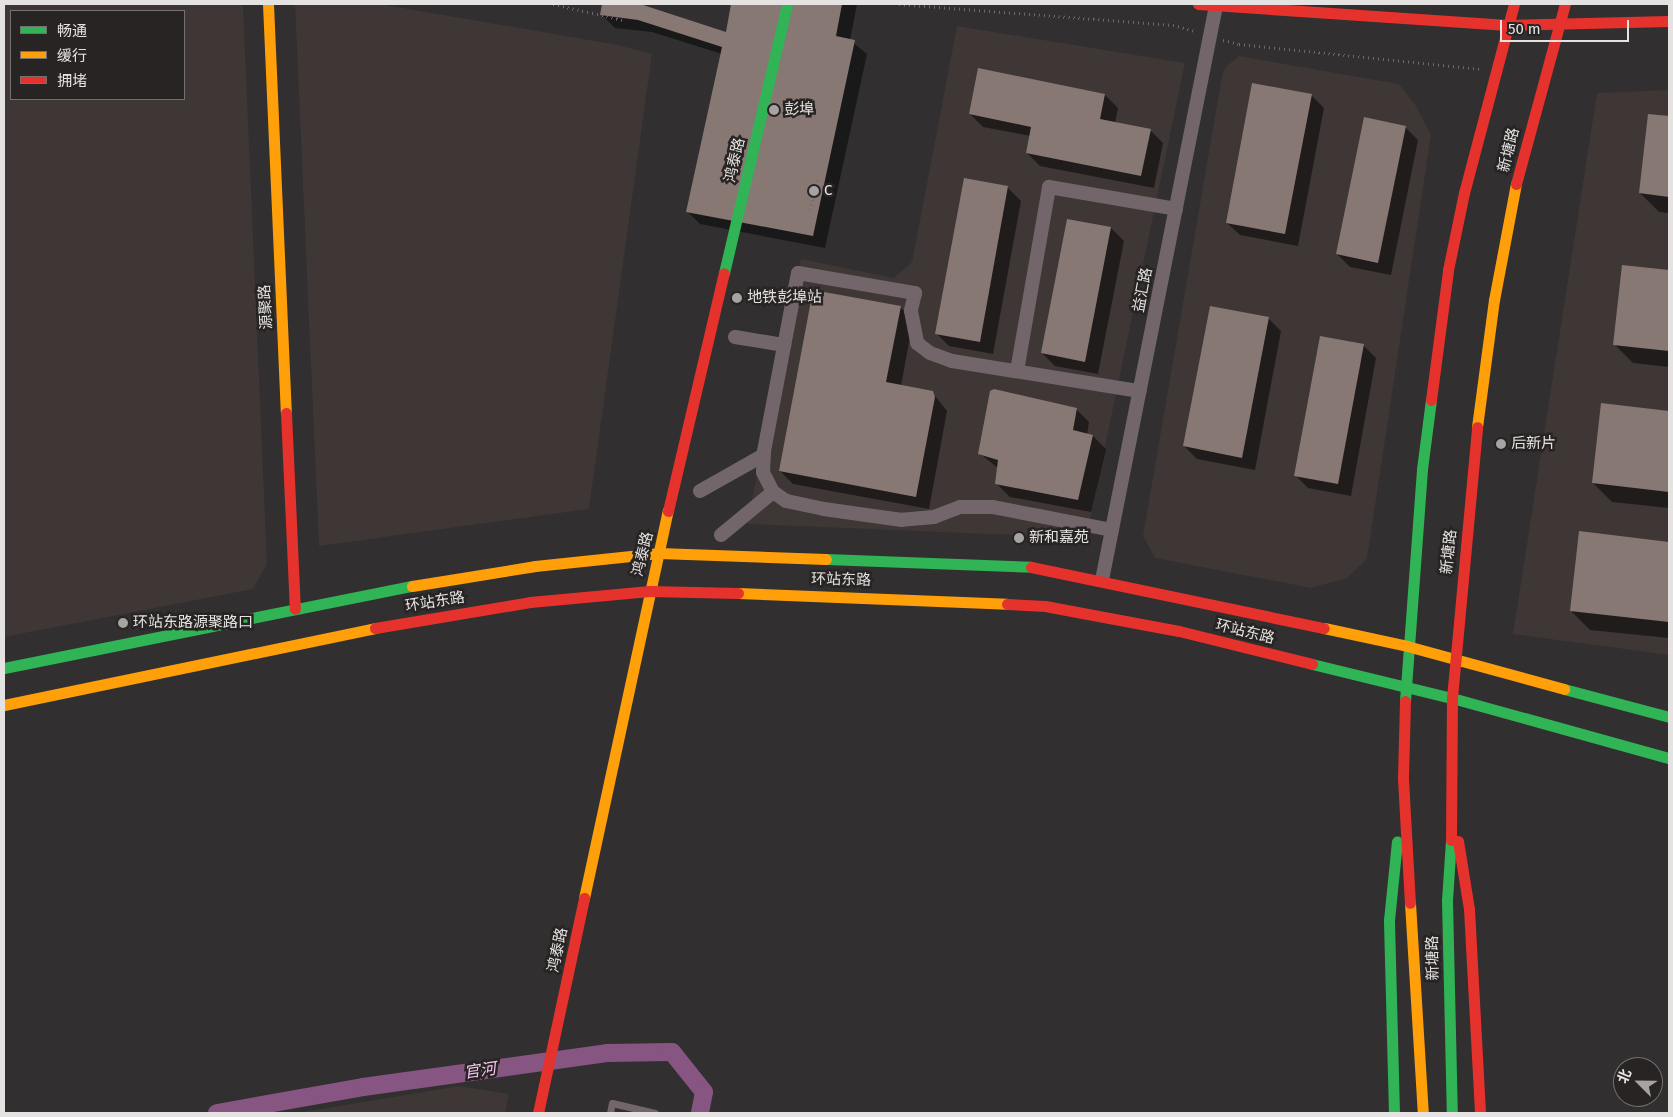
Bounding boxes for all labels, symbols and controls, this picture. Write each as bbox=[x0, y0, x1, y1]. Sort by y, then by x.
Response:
legend bbox=[10, 10, 185, 100]
scale bar bbox=[1503, 10, 1632, 42]
text: 50 m bbox=[1508, 20, 1541, 38]
text: 畅通 bbox=[57, 22, 87, 40]
text: 缓行 bbox=[57, 47, 87, 65]
text: 拥堵 bbox=[57, 72, 87, 90]
place label: 彭埠 bbox=[784, 101, 814, 119]
marker: 彭埠 bbox=[768, 104, 780, 116]
street label: 新塘路 bbox=[1495, 126, 1523, 174]
street label: 鸿泰路 bbox=[721, 136, 749, 184]
place label: C bbox=[824, 182, 832, 200]
marker: C bbox=[808, 185, 820, 197]
street label: 益汇路 bbox=[1130, 266, 1156, 314]
street label: 源聚路 bbox=[256, 284, 276, 330]
place label: 地铁彭埠站 bbox=[747, 289, 822, 307]
marker: 地铁彭埠站 bbox=[731, 292, 743, 304]
place label: 后新片 bbox=[1511, 435, 1556, 453]
marker: 后新片 bbox=[1495, 438, 1507, 450]
place label: 新和嘉苑 bbox=[1029, 529, 1089, 547]
street label: 新塘路 bbox=[1438, 529, 1460, 575]
street label: 鸿泰路 bbox=[629, 530, 657, 578]
marker: 新和嘉苑 bbox=[1013, 532, 1025, 544]
street label: 环站东路 bbox=[811, 570, 871, 590]
street label: 环站东路 bbox=[404, 588, 466, 616]
place label: 环站东路源聚路口 bbox=[133, 614, 253, 632]
street label: 环站东路 bbox=[1214, 616, 1276, 648]
marker: 环站东路源聚路口 bbox=[117, 617, 129, 629]
street label: 鸿泰路 bbox=[545, 926, 571, 974]
street label: 新塘路 bbox=[1424, 935, 1442, 981]
north arrow bbox=[1613, 1057, 1663, 1107]
water label: 官河 bbox=[463, 1059, 497, 1083]
text: 北 bbox=[1614, 1067, 1635, 1086]

